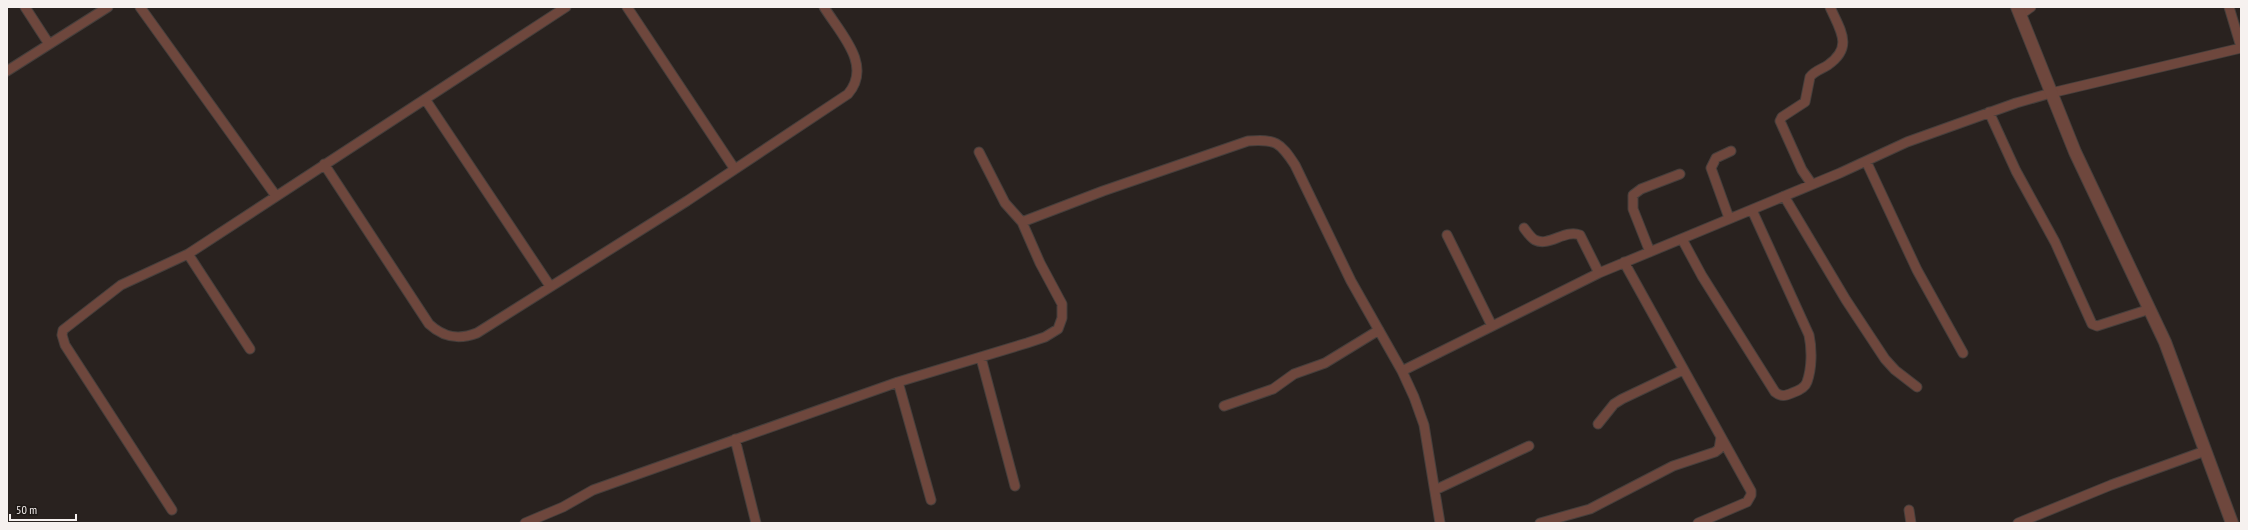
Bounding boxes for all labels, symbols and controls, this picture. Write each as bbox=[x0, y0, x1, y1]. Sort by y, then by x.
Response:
scale bar bbox=[10, 496, 76, 522]
text: 50 m bbox=[16, 502, 37, 517]

